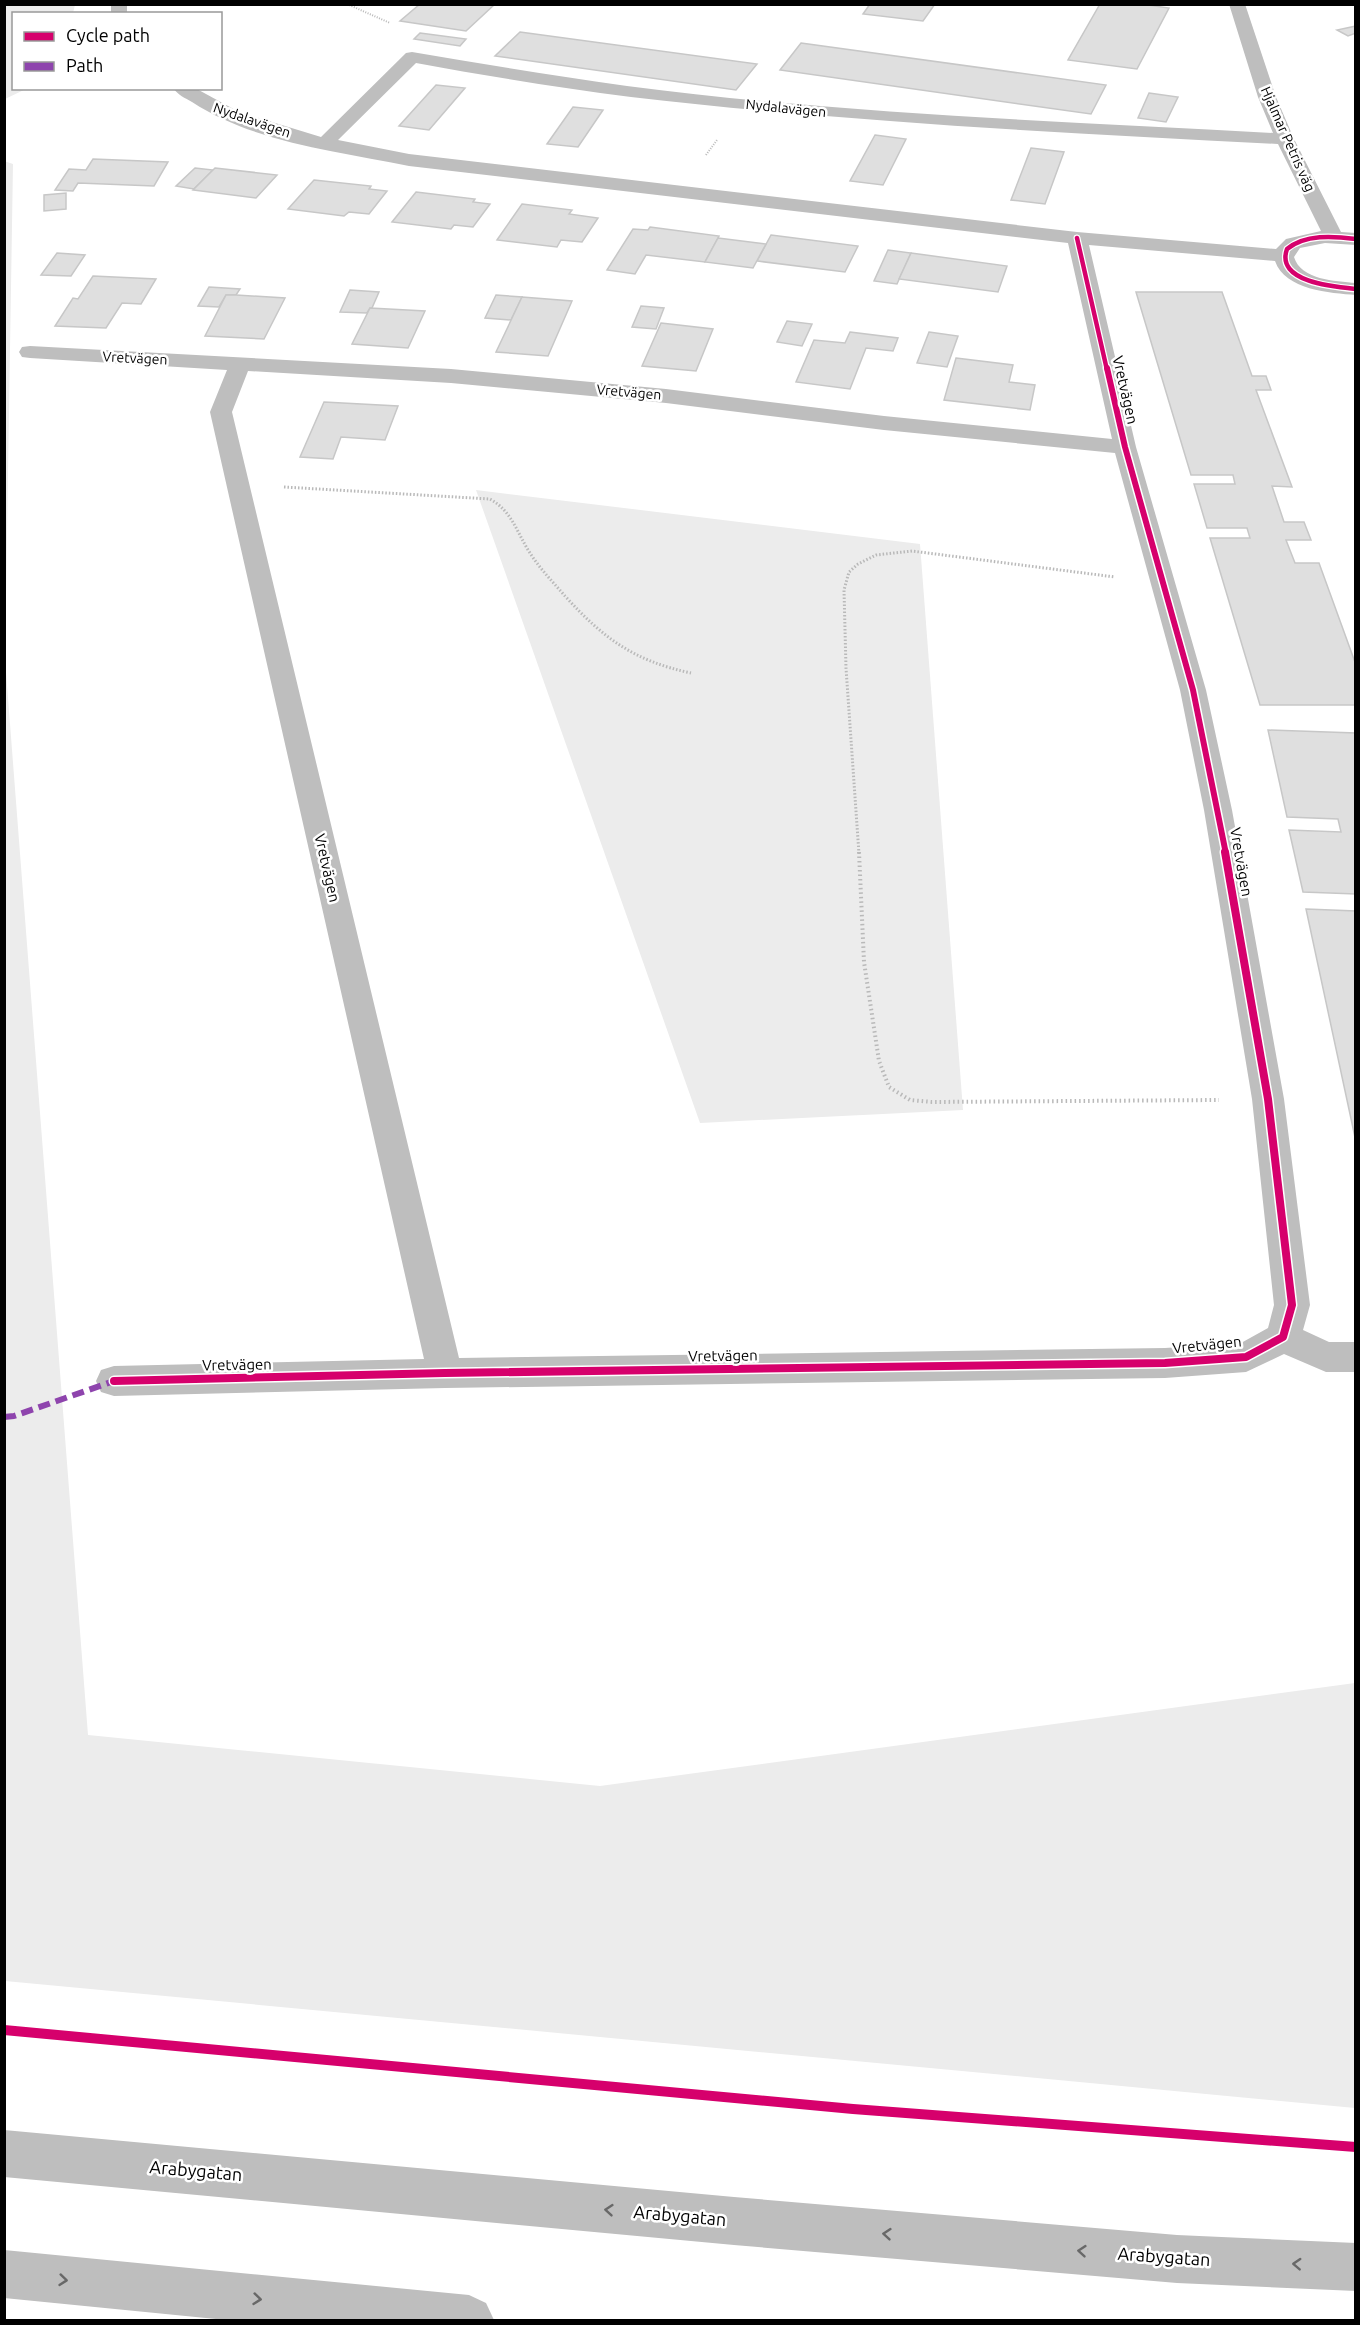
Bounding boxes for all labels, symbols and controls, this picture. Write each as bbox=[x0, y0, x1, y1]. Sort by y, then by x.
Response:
legend bbox=[12, 12, 222, 90]
text: Cycle path bbox=[66, 25, 150, 45]
text: Path bbox=[66, 55, 103, 75]
street label: Hjalmar Petris väg bbox=[1258, 84, 1318, 194]
street label: Nydalavägen bbox=[745, 96, 827, 120]
street label: Nydalavägen bbox=[211, 99, 293, 141]
street label: Vretvägen bbox=[102, 348, 168, 368]
street label: Vretvägen bbox=[1109, 354, 1142, 426]
street label: Vretvägen bbox=[596, 381, 662, 403]
street label: Vretvägen bbox=[1227, 826, 1256, 898]
street label: Vretvägen bbox=[311, 832, 344, 904]
street label: Vretvägen bbox=[1171, 1332, 1242, 1357]
street label: Vretvägen bbox=[688, 1346, 758, 1365]
street label: Vretvägen bbox=[202, 1355, 272, 1374]
street label: Arabygatan bbox=[149, 2156, 243, 2184]
street label: Arabygatan bbox=[633, 2201, 727, 2229]
one-way arrow bbox=[605, 2204, 614, 2217]
one-way arrow bbox=[883, 2228, 892, 2241]
street label: Arabygatan bbox=[1117, 2243, 1211, 2269]
one-way arrow bbox=[1077, 2244, 1086, 2257]
one-way arrow bbox=[1293, 2258, 1302, 2270]
one-way arrow bbox=[58, 2273, 67, 2286]
one-way arrow bbox=[252, 2292, 261, 2305]

